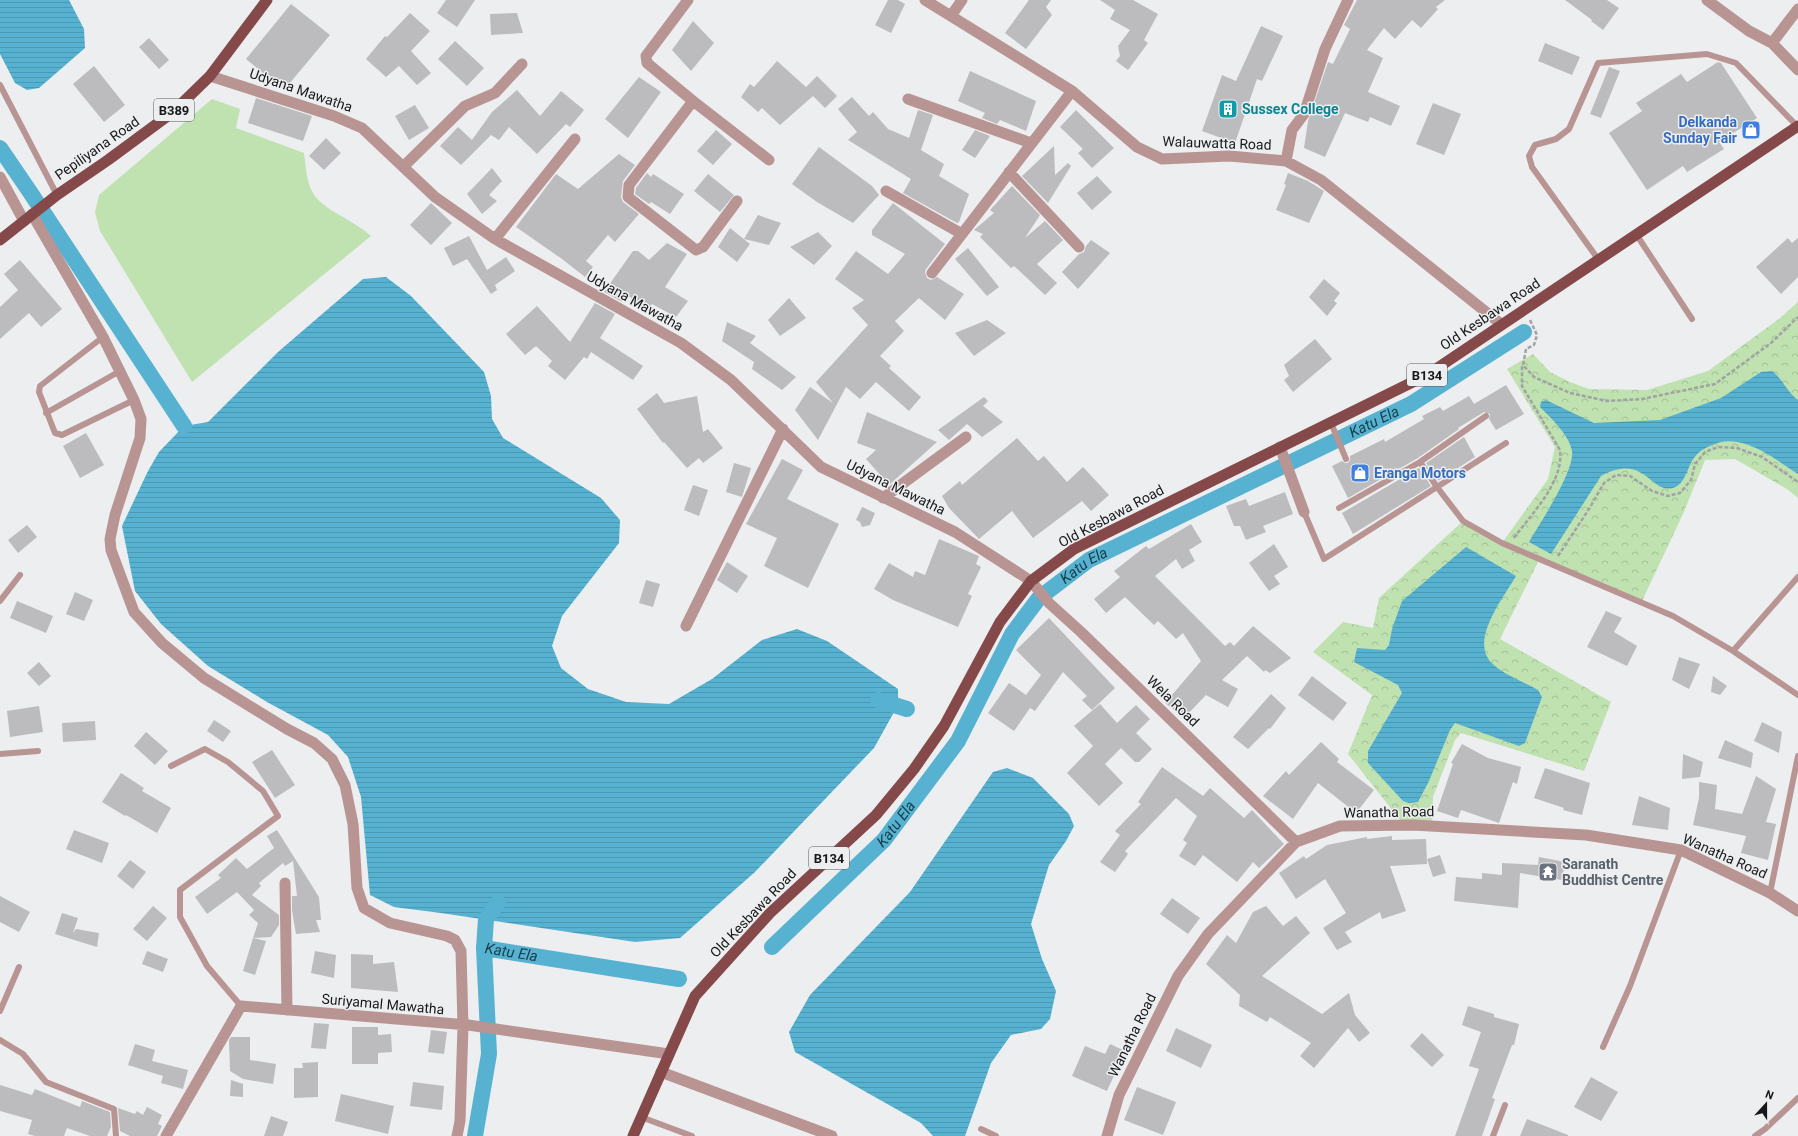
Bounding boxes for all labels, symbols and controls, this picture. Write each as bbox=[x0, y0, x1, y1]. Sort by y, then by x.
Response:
street label: Udyana Mawatha bbox=[247, 65, 355, 115]
building icon: Sussex College bbox=[1217, 98, 1239, 120]
road number: B389 bbox=[154, 99, 194, 121]
place label: Sussex College bbox=[1242, 101, 1339, 117]
street label: Pepiliyana Road bbox=[52, 113, 142, 183]
place label: Delkanda Sunday Fair bbox=[1663, 114, 1738, 146]
shop icon: Delkanda Sunday Fair bbox=[1740, 119, 1762, 141]
street label: Walauwatta Road bbox=[1162, 133, 1272, 153]
street label: Udyana Mawatha bbox=[584, 268, 686, 334]
street label: Old Kesbawa Road bbox=[1437, 275, 1543, 353]
road number: B134 bbox=[1407, 364, 1447, 386]
water label: Katu Ela bbox=[1346, 402, 1402, 442]
street label: Udyana Mawatha bbox=[844, 456, 948, 518]
shop icon: Eranga Motors bbox=[1349, 462, 1371, 484]
place label: Eranga Motors bbox=[1374, 465, 1466, 481]
street label: Old Kesbawa Road bbox=[1056, 482, 1166, 550]
water label: Katu Ela bbox=[1057, 543, 1111, 588]
street label: Wela Road bbox=[1144, 672, 1202, 730]
water label: Katu Ela bbox=[873, 797, 919, 851]
street label: Wanatha Road bbox=[1344, 803, 1434, 821]
street label: Wanatha Road bbox=[1680, 830, 1770, 882]
road number: B134 bbox=[809, 847, 849, 869]
place label: Saranath Buddhist Centre bbox=[1562, 856, 1664, 888]
temple icon: Saranath Buddhist Centre bbox=[1537, 861, 1559, 883]
street label: Old Kesbawa Road bbox=[707, 865, 799, 961]
water label: Katu Ela bbox=[484, 939, 539, 965]
street label: Suriyamal Mawatha bbox=[321, 991, 445, 1017]
street label: Wanatha Road bbox=[1105, 991, 1159, 1079]
north arrow bbox=[1746, 1084, 1786, 1124]
text: N bbox=[1763, 1088, 1776, 1103]

